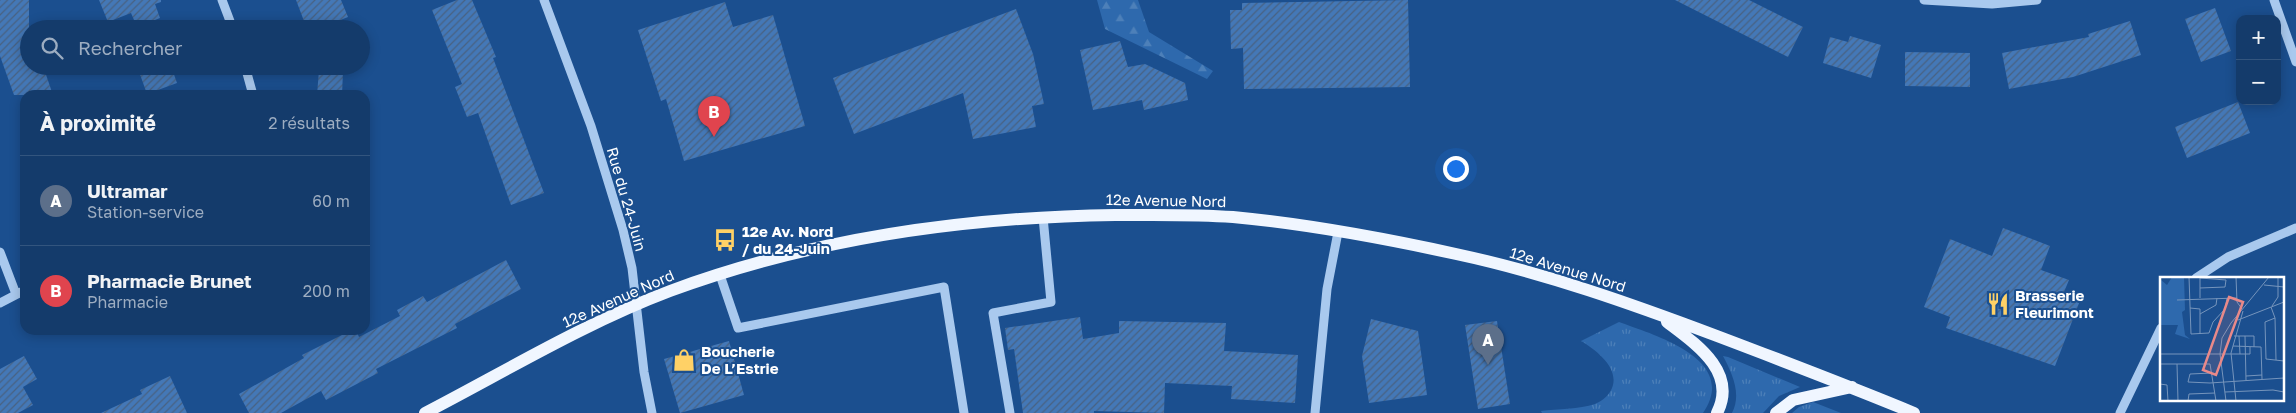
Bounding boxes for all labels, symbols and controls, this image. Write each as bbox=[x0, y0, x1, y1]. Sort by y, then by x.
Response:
map controls bbox=[2236, 15, 2281, 105]
button: + bbox=[2236, 15, 2281, 60]
search box bbox=[20, 20, 370, 75]
icon: search bbox=[38, 34, 66, 62]
text: Rechercher bbox=[78, 36, 183, 59]
button: − bbox=[2236, 60, 2281, 105]
pin: B bbox=[698, 96, 730, 137]
text: À proximité bbox=[40, 110, 156, 136]
text: 2 résultats bbox=[268, 113, 350, 133]
street label: Rue du 24-Juin bbox=[604, 145, 650, 253]
your location bbox=[1443, 156, 1469, 182]
text: Ultramar bbox=[87, 179, 168, 202]
street label: 12e Avenue Nord bbox=[1106, 190, 1226, 210]
text: A bbox=[50, 191, 62, 211]
text: 60 m bbox=[312, 191, 350, 211]
text: Station-service bbox=[87, 202, 204, 222]
place label: 12e Av. Nord / du 24-Juin bbox=[742, 222, 833, 257]
bus stop icon: 12e Av. Nord / du 24-Juin bbox=[712, 227, 738, 253]
street label: 12e Avenue Nord bbox=[1508, 243, 1628, 295]
street label: 12e Avenue Nord bbox=[559, 265, 677, 331]
text: Pharmacie Brunet bbox=[87, 269, 252, 292]
inset map bbox=[2160, 277, 2284, 400]
text: B bbox=[50, 281, 62, 301]
text: 200 m bbox=[303, 281, 350, 301]
place label: Brasserie Fleurimont bbox=[2015, 286, 2094, 321]
restaurant icon: Brasserie Fleurimont bbox=[1985, 291, 2011, 317]
text: Pharmacie bbox=[87, 292, 168, 312]
pin: A bbox=[1472, 324, 1504, 365]
place label: Boucherie De L’Estrie bbox=[701, 342, 779, 377]
shop icon: Boucherie De L’Estrie bbox=[671, 347, 697, 373]

